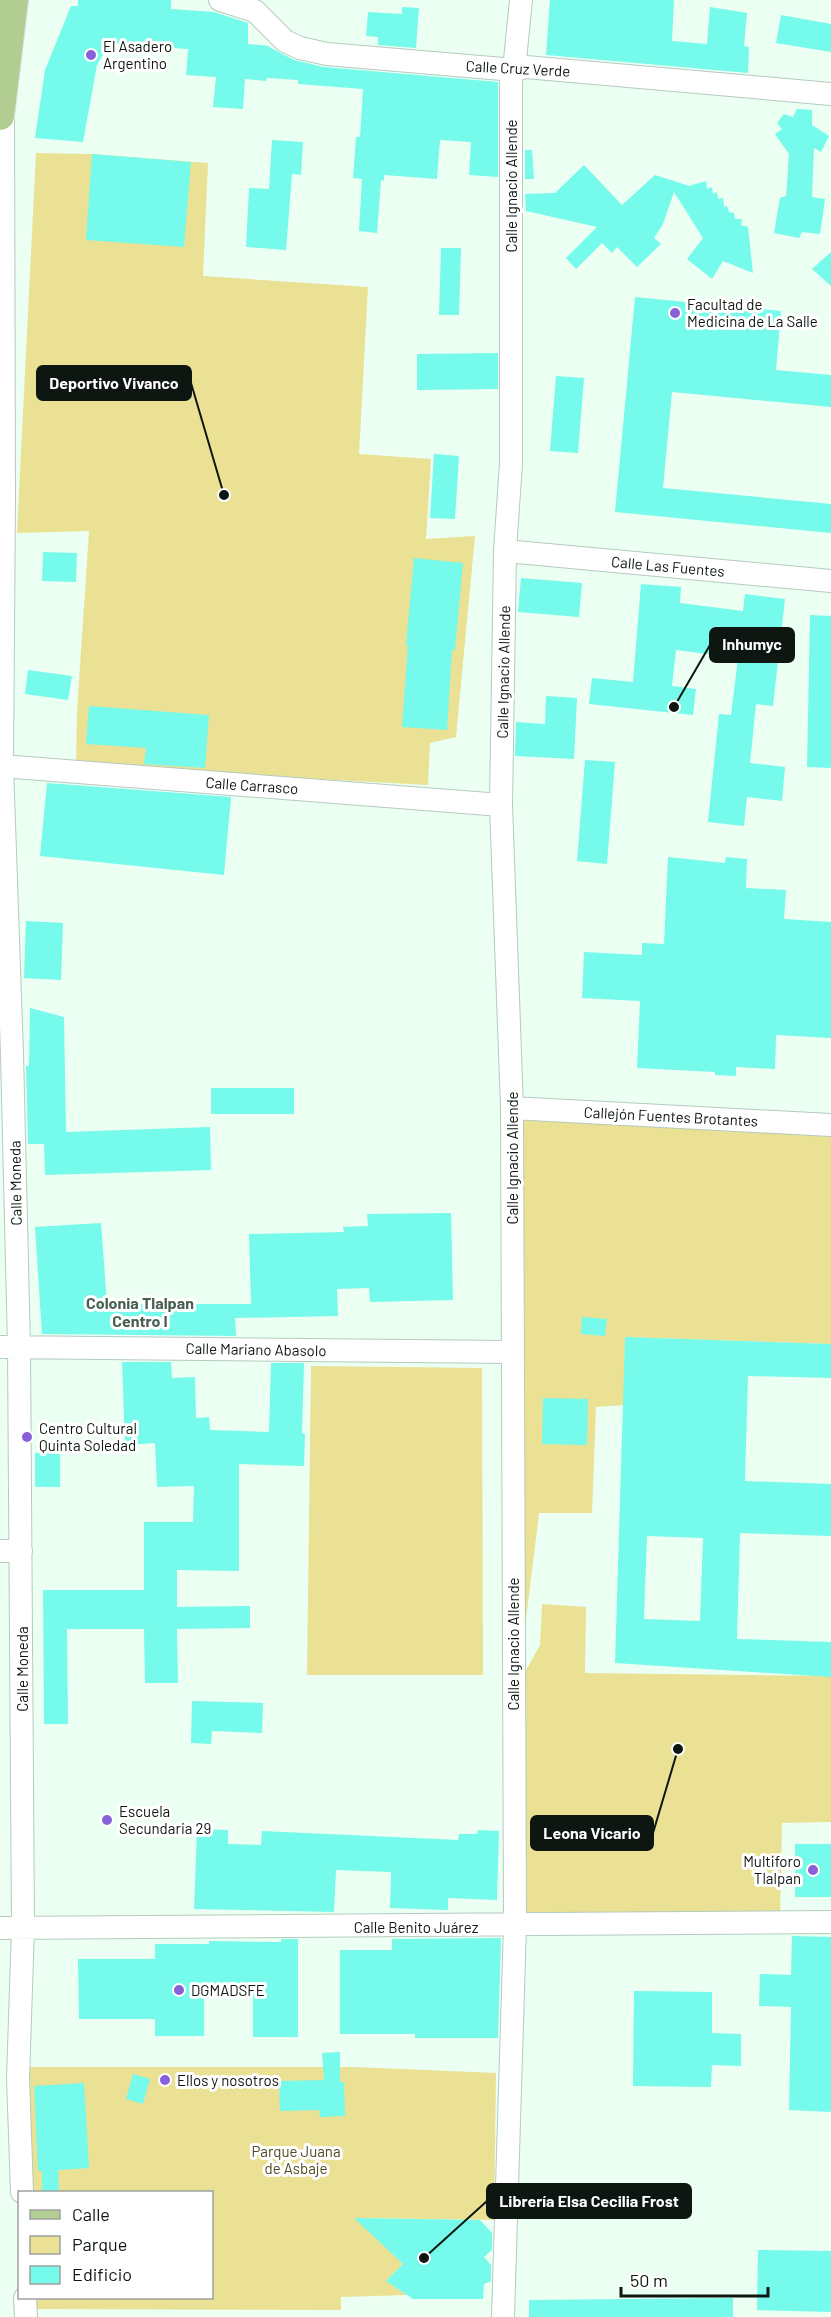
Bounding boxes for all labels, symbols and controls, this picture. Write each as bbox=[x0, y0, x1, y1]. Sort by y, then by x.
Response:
place label: El Asadero Argentino bbox=[103, 37, 172, 72]
marker: El Asadero Argentino bbox=[84, 48, 98, 62]
street label: Calle Cruz Verde bbox=[465, 56, 571, 80]
street label: Calle Ignacio Allende bbox=[502, 119, 520, 253]
place label: Facultad de Medicina de La Salle bbox=[687, 295, 818, 330]
marker: Facultad de Medicina de La Salle bbox=[668, 306, 682, 320]
callout: Deportivo Vivanco bbox=[37, 366, 191, 400]
text: Deportivo Vivanco bbox=[49, 373, 179, 392]
street label: Calle Las Fuentes bbox=[611, 552, 725, 580]
street label: Calle Ignacio Allende bbox=[493, 605, 513, 739]
callout: Inhumyc bbox=[710, 628, 794, 662]
text: Inhumyc bbox=[722, 634, 782, 653]
street label: Calle Carrasco bbox=[205, 773, 299, 797]
street label: Calle Ignacio Allende bbox=[503, 1091, 521, 1225]
street label: Callejón Fuentes Brotantes bbox=[583, 1102, 759, 1130]
street label: Calle Moneda bbox=[5, 1140, 25, 1226]
district label: Colonia Tlalpan Centro I bbox=[86, 1293, 194, 1330]
street label: Calle Mariano Abasolo bbox=[185, 1339, 327, 1359]
place label: Centro Cultural Quinta Soledad bbox=[39, 1419, 137, 1454]
marker: Centro Cultural Quinta Soledad bbox=[20, 1430, 34, 1444]
street label: Calle Ignacio Allende bbox=[504, 1577, 522, 1711]
street label: Calle Moneda bbox=[13, 1626, 31, 1712]
place label: Escuela Secundaria 29 bbox=[119, 1802, 211, 1837]
marker: Escuela Secundaria 29 bbox=[100, 1813, 114, 1827]
callout: Leona Vicario bbox=[531, 1816, 653, 1850]
text: Leona Vicario bbox=[543, 1823, 641, 1842]
place label: Multiforo Tlalpan bbox=[743, 1852, 801, 1887]
marker: Multiforo Tlalpan bbox=[806, 1863, 820, 1877]
street label: Calle Benito Juárez bbox=[354, 1918, 479, 1936]
place label: DGMADSFE bbox=[191, 1981, 265, 1999]
marker: DGMADSFE bbox=[172, 1983, 186, 1997]
place label: Ellos y nosotros bbox=[177, 2071, 279, 2089]
marker: Ellos y nosotros bbox=[158, 2073, 172, 2087]
park label: Parque Juana de Asbaje bbox=[251, 2142, 341, 2177]
callout: Librería Elsa Cecilia Frost bbox=[487, 2184, 691, 2218]
legend bbox=[18, 2191, 213, 2299]
text: Librería Elsa Cecilia Frost bbox=[499, 2191, 679, 2210]
text: Calle bbox=[72, 2203, 110, 2225]
text: Parque bbox=[72, 2233, 127, 2255]
scale bar bbox=[621, 2260, 768, 2298]
text: Edificio bbox=[72, 2263, 132, 2285]
text: 50 m bbox=[630, 2269, 668, 2291]

